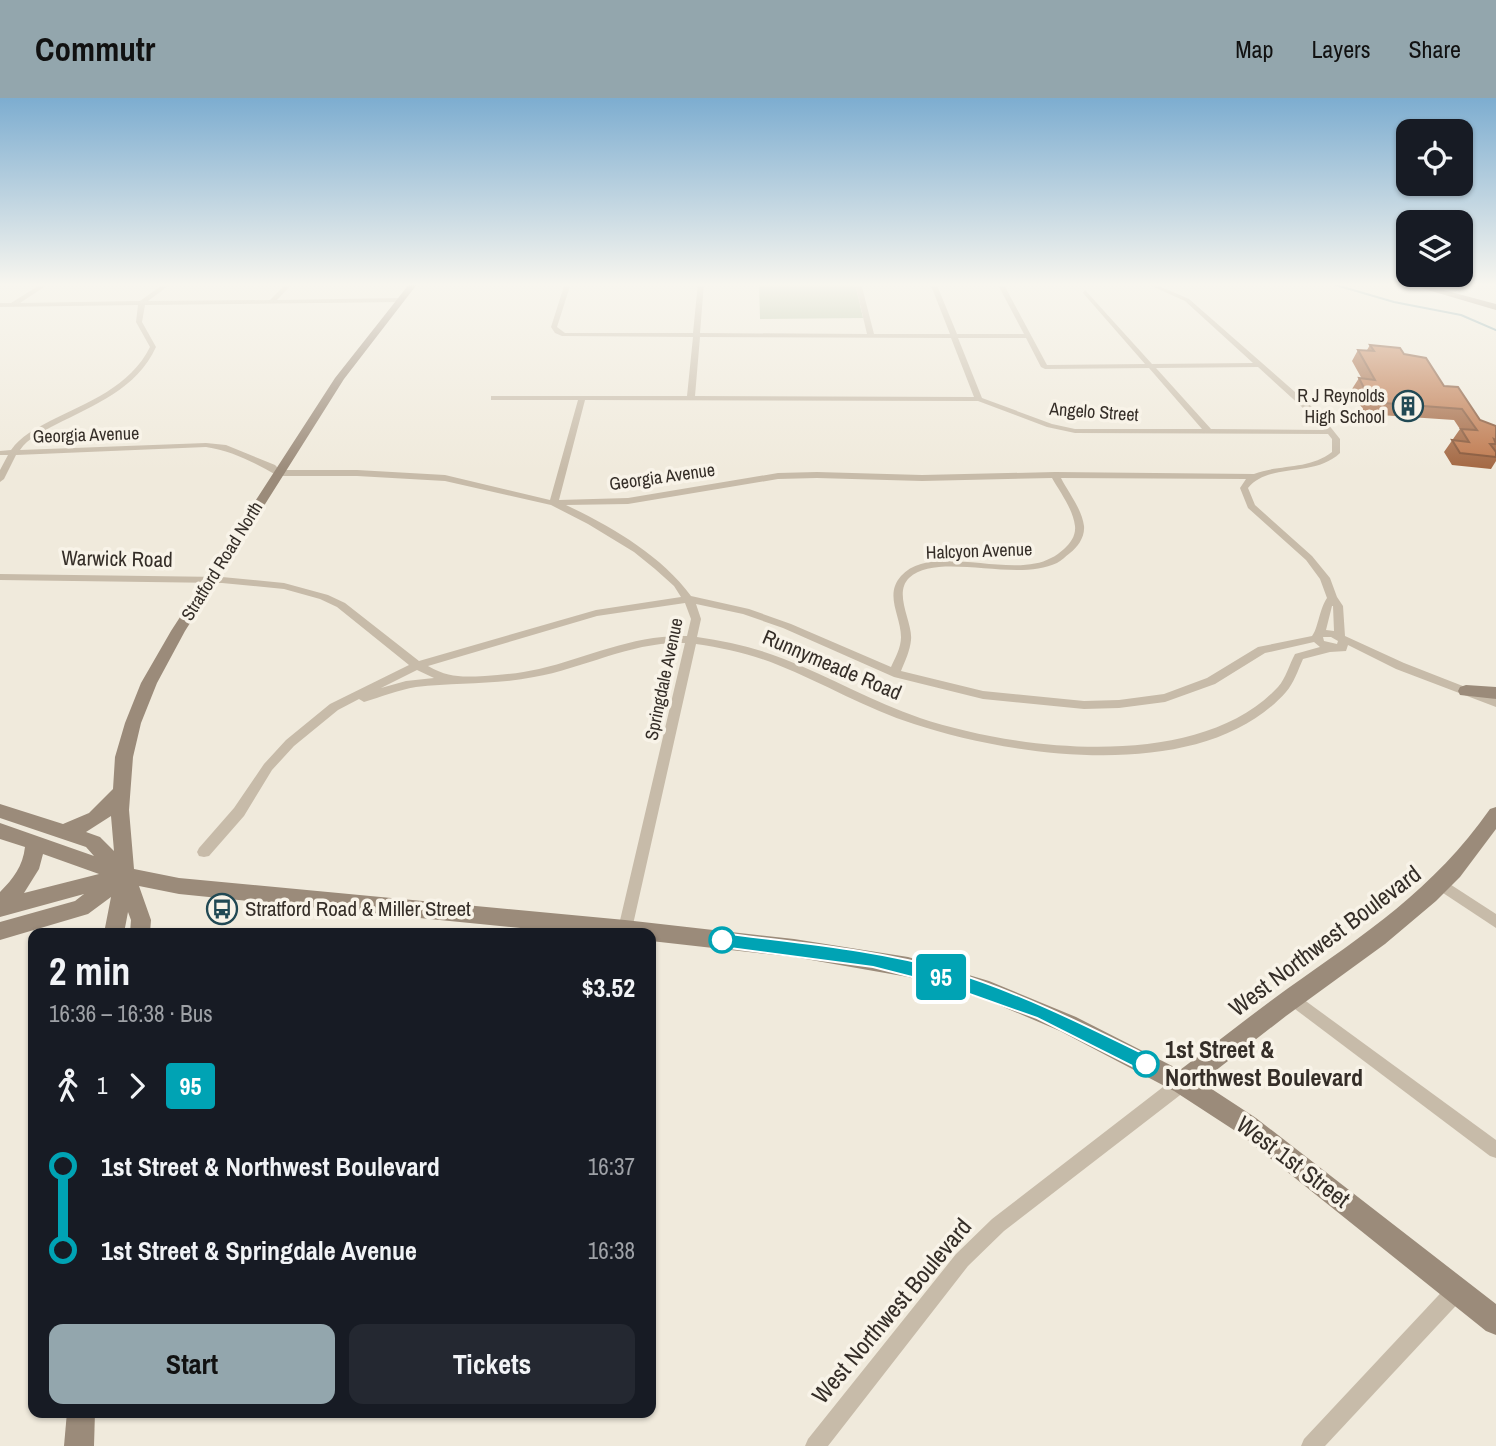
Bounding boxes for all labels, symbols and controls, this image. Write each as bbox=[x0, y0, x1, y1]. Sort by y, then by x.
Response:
text: Commutr bbox=[35, 27, 155, 71]
text: Map bbox=[1235, 33, 1273, 65]
text: Layers bbox=[1311, 33, 1370, 65]
text: Share bbox=[1408, 33, 1461, 65]
map controls bbox=[1396, 119, 1473, 287]
button: locate bbox=[1396, 119, 1473, 196]
button: layers bbox=[1396, 210, 1473, 287]
place label: R J Reynolds High School bbox=[1297, 383, 1385, 429]
building icon: R J Reynolds High School bbox=[1391, 389, 1425, 423]
street label: Angelo Street bbox=[1048, 396, 1140, 427]
street label: Georgia Avenue bbox=[32, 420, 140, 449]
street label: Georgia Avenue bbox=[607, 457, 716, 496]
street label: Stratford Road North bbox=[175, 496, 268, 625]
street label: Halcyon Avenue bbox=[925, 536, 1033, 565]
street label: Warwick Road bbox=[61, 543, 173, 574]
street label: Springdale Avenue bbox=[638, 615, 689, 742]
street label: Runnymeade Road bbox=[758, 622, 906, 707]
street label: West Northwest Boulevard bbox=[1222, 857, 1427, 1023]
bus stop icon: Stratford Road & Miller Street bbox=[205, 892, 239, 926]
place label: Stratford Road & Miller Street bbox=[245, 894, 471, 923]
unlabelled marker bbox=[709, 927, 735, 953]
text: 2 min bbox=[49, 946, 130, 997]
line badge: 95 bbox=[909, 954, 972, 1000]
text: 95 bbox=[930, 961, 952, 993]
text: $3.52 bbox=[582, 970, 635, 1005]
text: 16:36 – 16:38 · Bus bbox=[49, 998, 213, 1029]
place label: 1st Street & Northwest Boulevard bbox=[1165, 1033, 1363, 1093]
marker: 1st Street & Northwest Boulevard bbox=[1133, 1051, 1159, 1077]
icon: walk bbox=[49, 1067, 87, 1105]
icon: forward bbox=[118, 1067, 156, 1105]
text: 1 bbox=[97, 1070, 108, 1101]
text: 95 bbox=[180, 1070, 201, 1102]
street label: West 1st Street bbox=[1230, 1108, 1357, 1215]
text: 1st Street & Northwest Boulevard bbox=[101, 1149, 440, 1184]
text: 16:37 bbox=[588, 1151, 635, 1182]
street label: West Northwest Boulevard bbox=[804, 1211, 978, 1410]
text: 1st Street & Springdale Avenue bbox=[101, 1233, 417, 1268]
text: 16:38 bbox=[588, 1235, 635, 1266]
button: Start bbox=[49, 1324, 335, 1404]
button: Tickets bbox=[349, 1324, 635, 1404]

